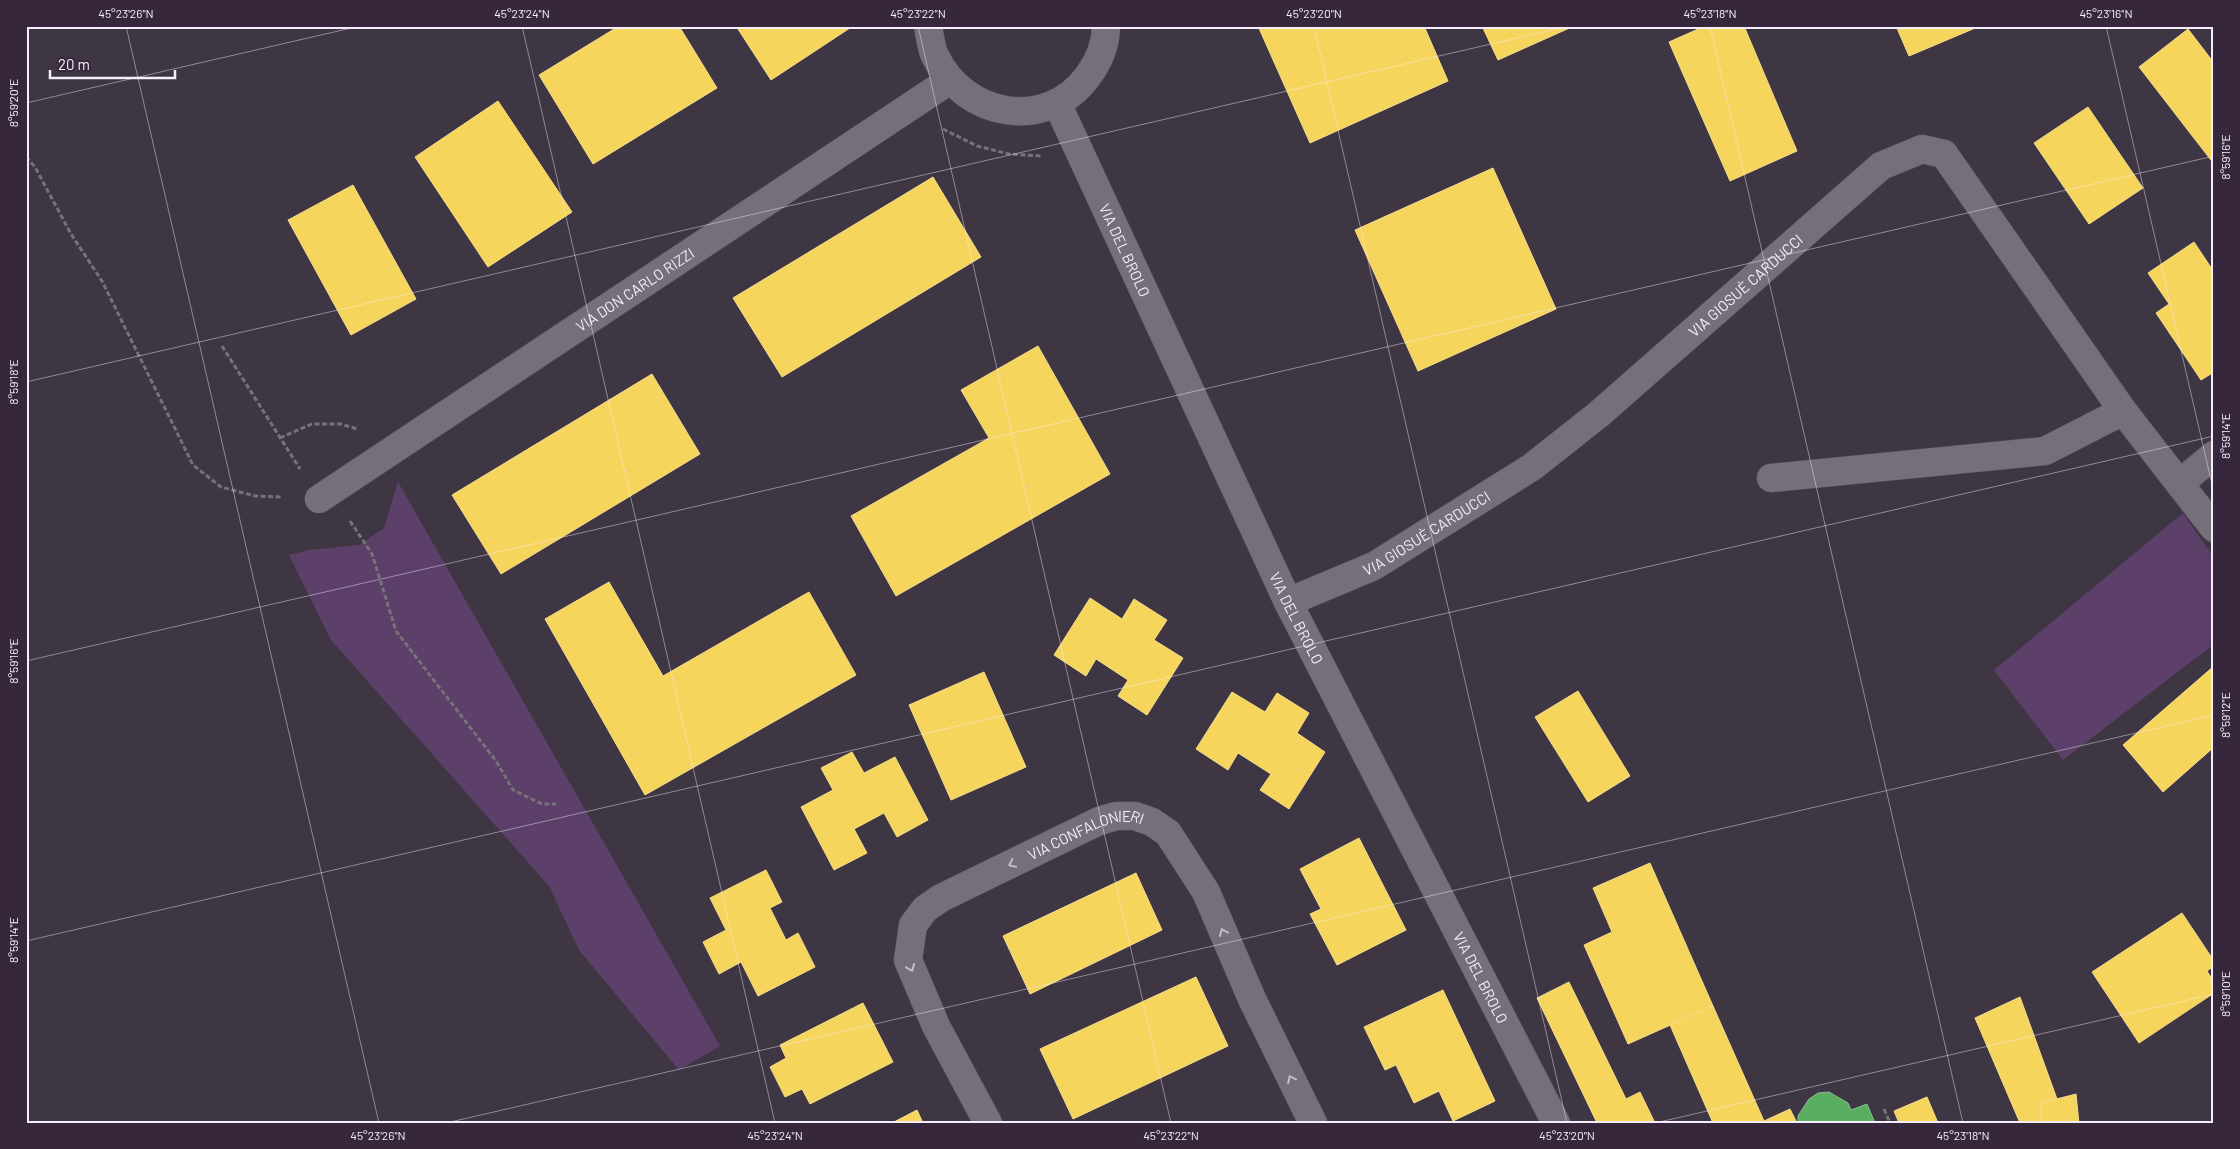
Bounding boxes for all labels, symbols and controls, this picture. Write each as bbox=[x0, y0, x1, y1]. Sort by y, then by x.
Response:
text: 45°23'26"N bbox=[98, 6, 154, 20]
text: 45°23'24"N bbox=[494, 6, 550, 20]
text: 45°23'22"N bbox=[890, 6, 946, 20]
text: 45°23'20"N bbox=[1286, 6, 1342, 20]
text: 45°23'18"N bbox=[1683, 6, 1737, 20]
text: 45°23'16"N bbox=[2079, 6, 2133, 20]
scale bar bbox=[50, 48, 175, 80]
text: 20 m bbox=[58, 55, 90, 73]
text: 8°59'20"E bbox=[6, 79, 20, 127]
text: 8°59'16"E bbox=[2218, 134, 2232, 180]
street label: VIA DEL BROLO bbox=[1096, 201, 1154, 299]
street label: VIA GIOSUÈ CARDUCCI bbox=[1685, 230, 1806, 340]
street label: VIA DON CARLO RIZZI bbox=[572, 244, 697, 335]
text: 8°59'18"E bbox=[6, 359, 20, 405]
text: 8°59'14"E bbox=[2218, 413, 2232, 459]
street label: VIA GIOSUÈ CARDUCCI bbox=[1360, 487, 1493, 579]
street label: VIA DEL BROLO bbox=[1266, 569, 1327, 667]
text: 8°59'16"E bbox=[6, 638, 20, 684]
text: 8°59'12"E bbox=[2218, 692, 2232, 738]
street label: VIA CONFALONIERI bbox=[1025, 806, 1147, 863]
one-way arrow bbox=[1008, 858, 1017, 868]
text: 8°59'14"E bbox=[6, 917, 20, 963]
one-way arrow bbox=[1218, 928, 1229, 937]
street label: VIA DEL BROLO bbox=[1450, 929, 1512, 1026]
one-way arrow bbox=[905, 963, 915, 972]
text: 8°59'10"E bbox=[2218, 971, 2232, 1017]
one-way arrow bbox=[1287, 1076, 1297, 1085]
text: 45°23'26"N bbox=[350, 1128, 406, 1142]
text: 45°23'24"N bbox=[747, 1128, 803, 1142]
text: 45°23'22"N bbox=[1143, 1128, 1199, 1142]
text: 45°23'20"N bbox=[1539, 1128, 1595, 1142]
text: 45°23'18"N bbox=[1936, 1128, 1990, 1142]

